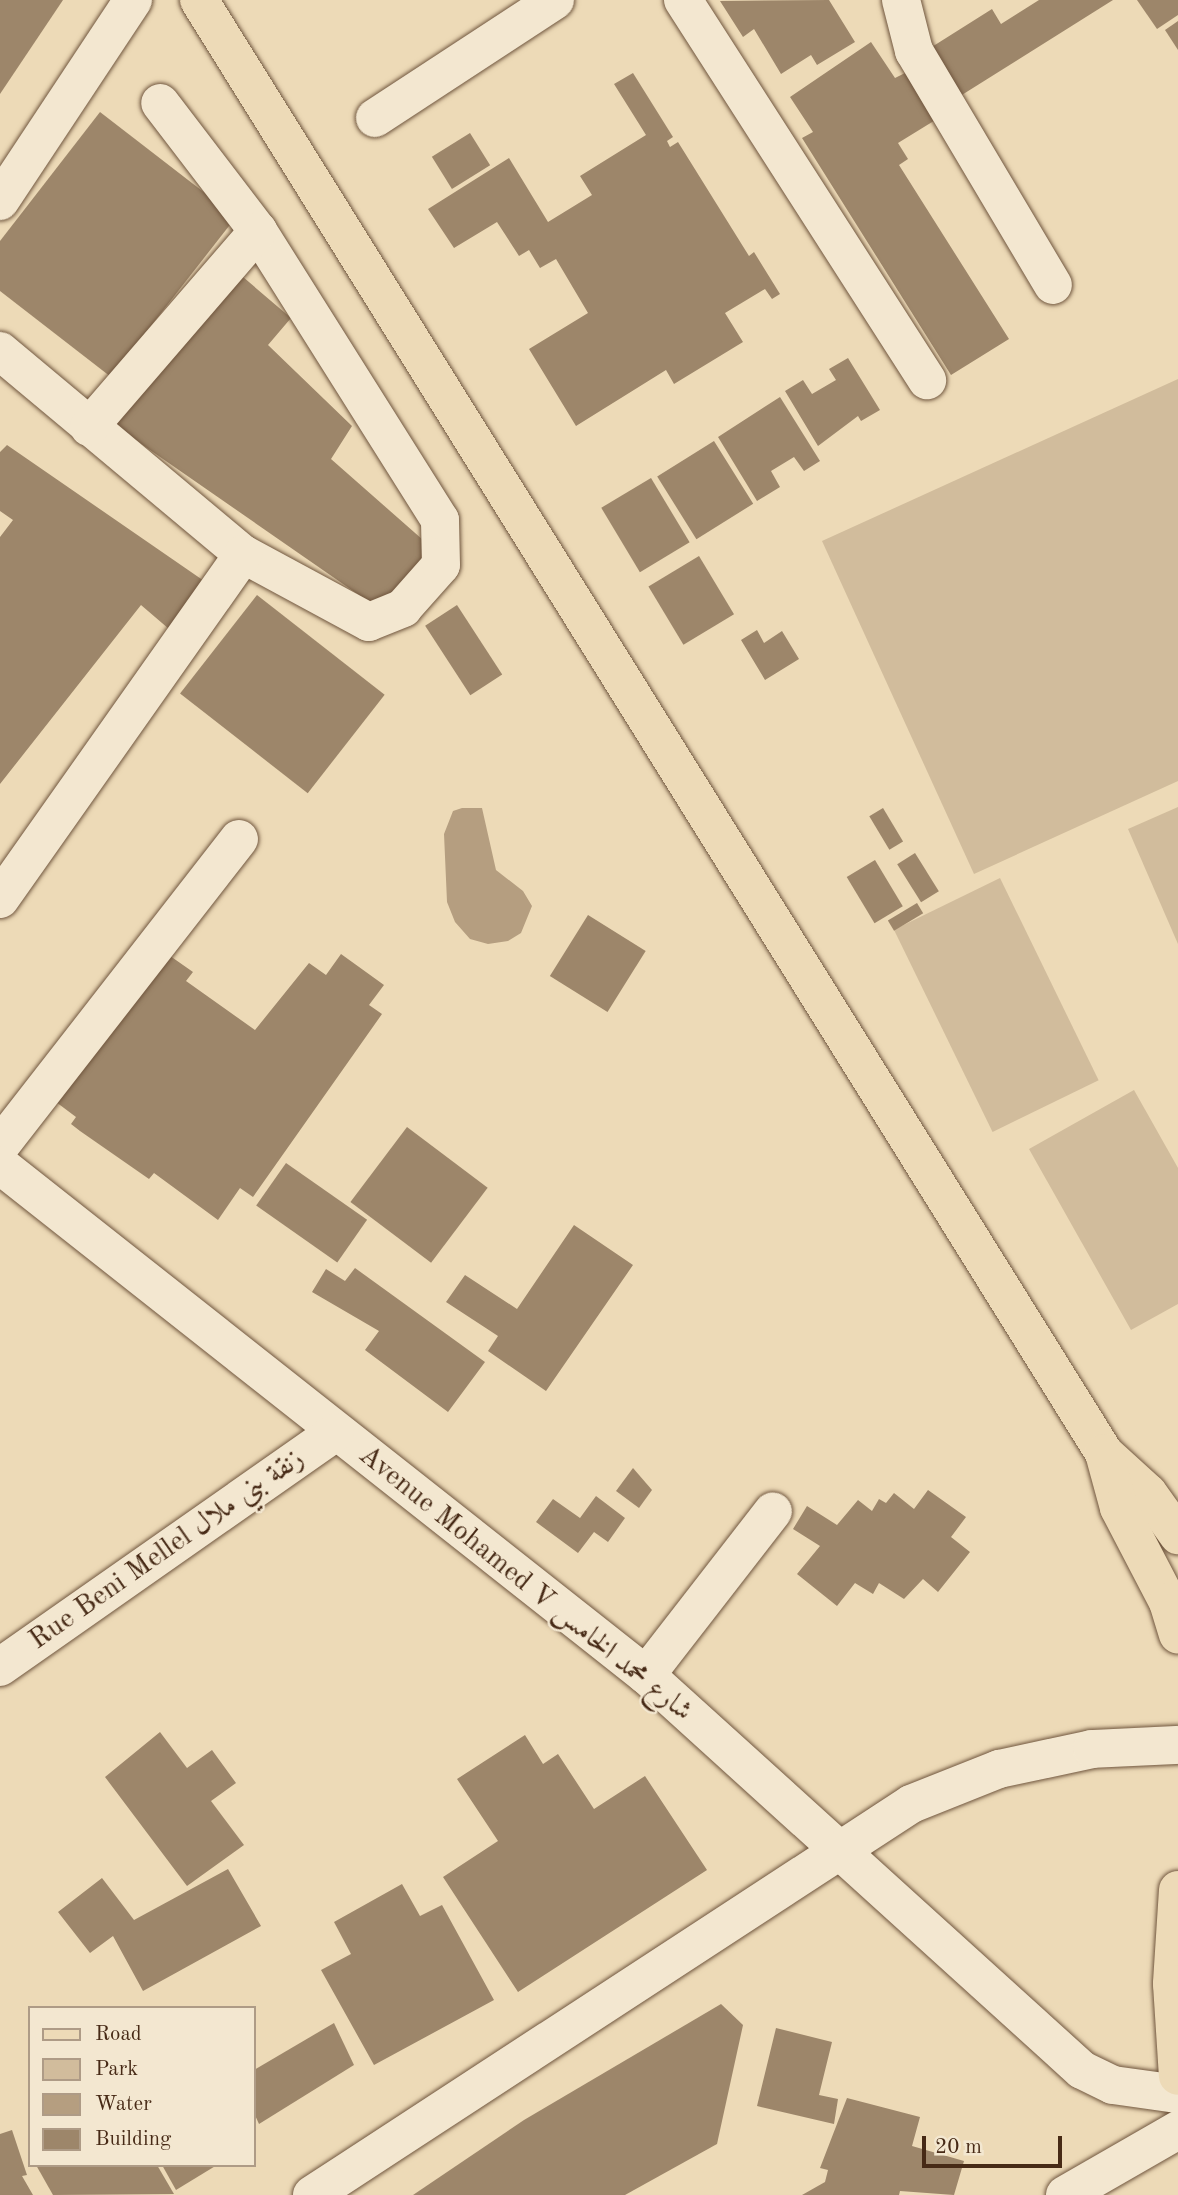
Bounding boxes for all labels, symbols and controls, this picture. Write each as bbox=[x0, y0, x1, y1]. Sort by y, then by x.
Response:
street label: Avenue Mohamed V شارع محمد الخامس bbox=[351, 1439, 699, 1729]
street label: Rue Beni Mellel زنقة بني ملال bbox=[23, 1442, 311, 1658]
legend bbox=[28, 2006, 256, 2167]
text: Road bbox=[95, 2024, 142, 2045]
text: Park bbox=[95, 2059, 138, 2080]
text: Water bbox=[95, 2094, 152, 2115]
scale bar bbox=[926, 2122, 1066, 2166]
text: Building bbox=[95, 2129, 171, 2150]
text: 20 m bbox=[935, 2137, 982, 2158]

